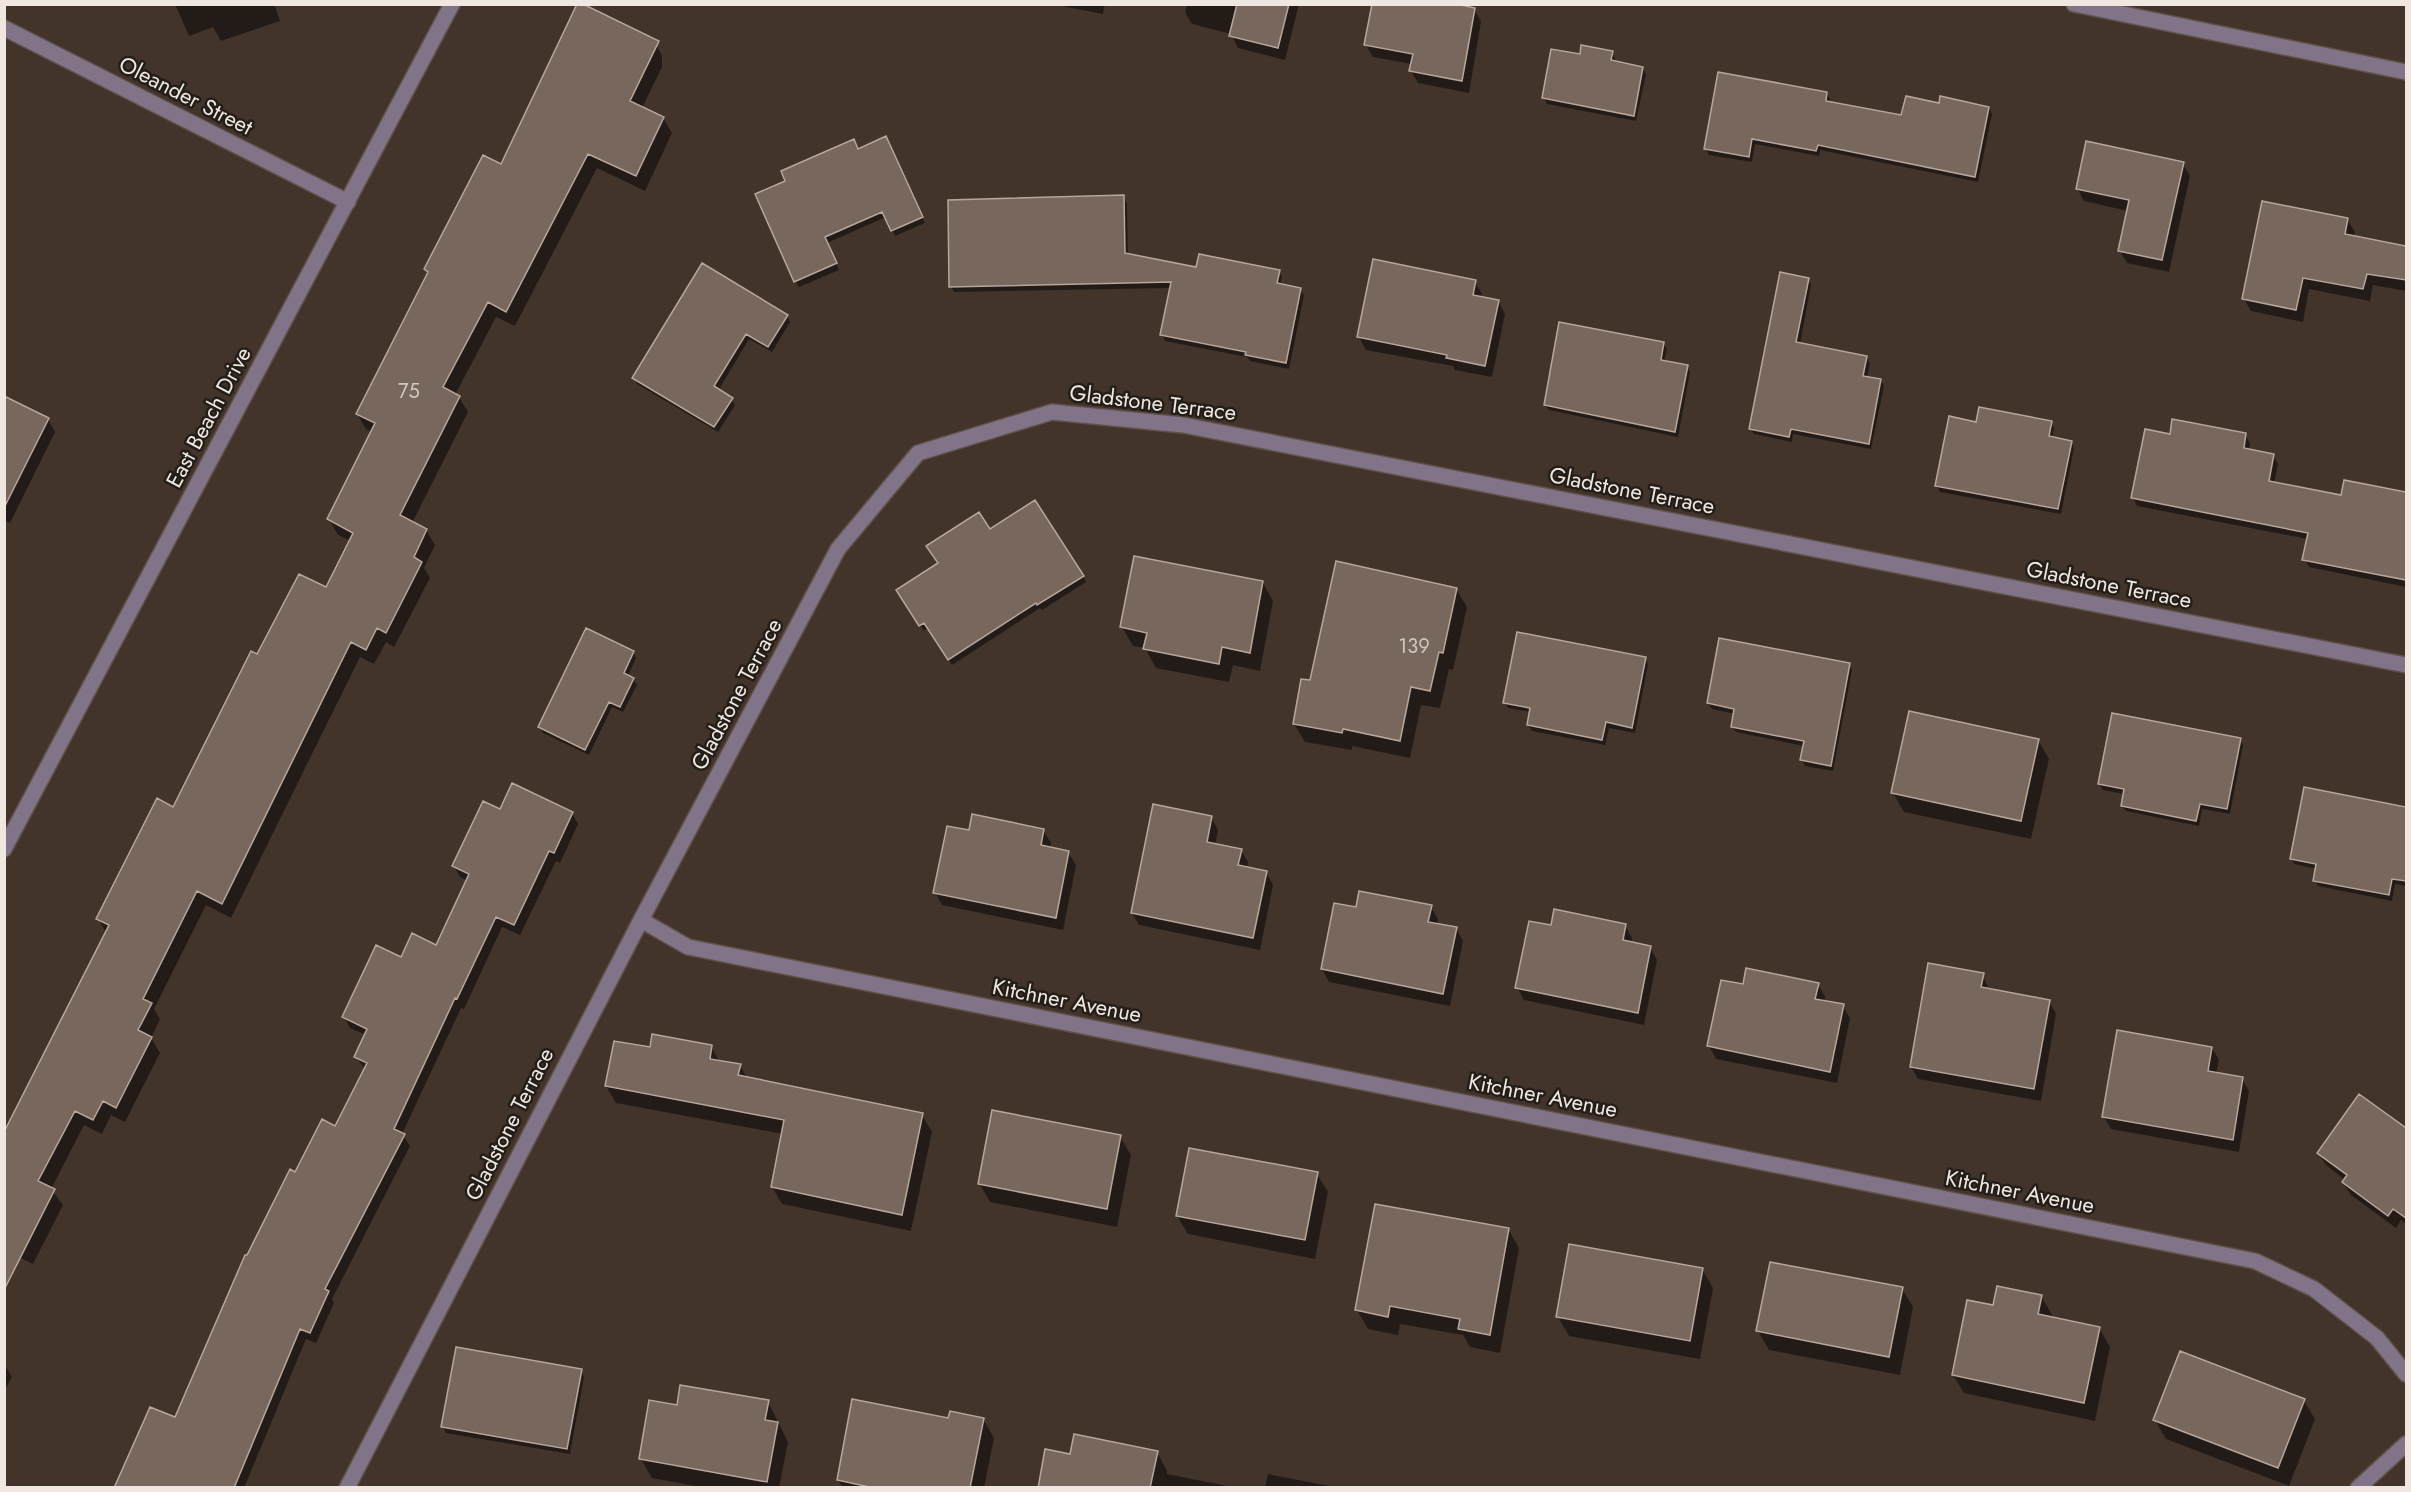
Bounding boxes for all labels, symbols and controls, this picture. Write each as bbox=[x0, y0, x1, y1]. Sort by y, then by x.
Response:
street label: Oleander Street bbox=[114, 48, 259, 143]
street label: East Beach Drive bbox=[157, 341, 259, 493]
street label: Gladstone Terrace bbox=[1068, 376, 1238, 428]
house number: 75 bbox=[398, 377, 420, 406]
street label: Gladstone Terrace bbox=[1547, 458, 1717, 522]
street label: Gladstone Terrace bbox=[2024, 552, 2194, 616]
street label: Gladstone Terrace bbox=[682, 612, 790, 776]
house number: 139 bbox=[1398, 632, 1430, 661]
street label: Kitchner Avenue bbox=[990, 970, 1144, 1030]
street label: Gladstone Terrace bbox=[457, 1042, 561, 1206]
street label: Kitchner Avenue bbox=[1466, 1065, 1620, 1125]
street label: Kitchner Avenue bbox=[1943, 1161, 2097, 1221]

